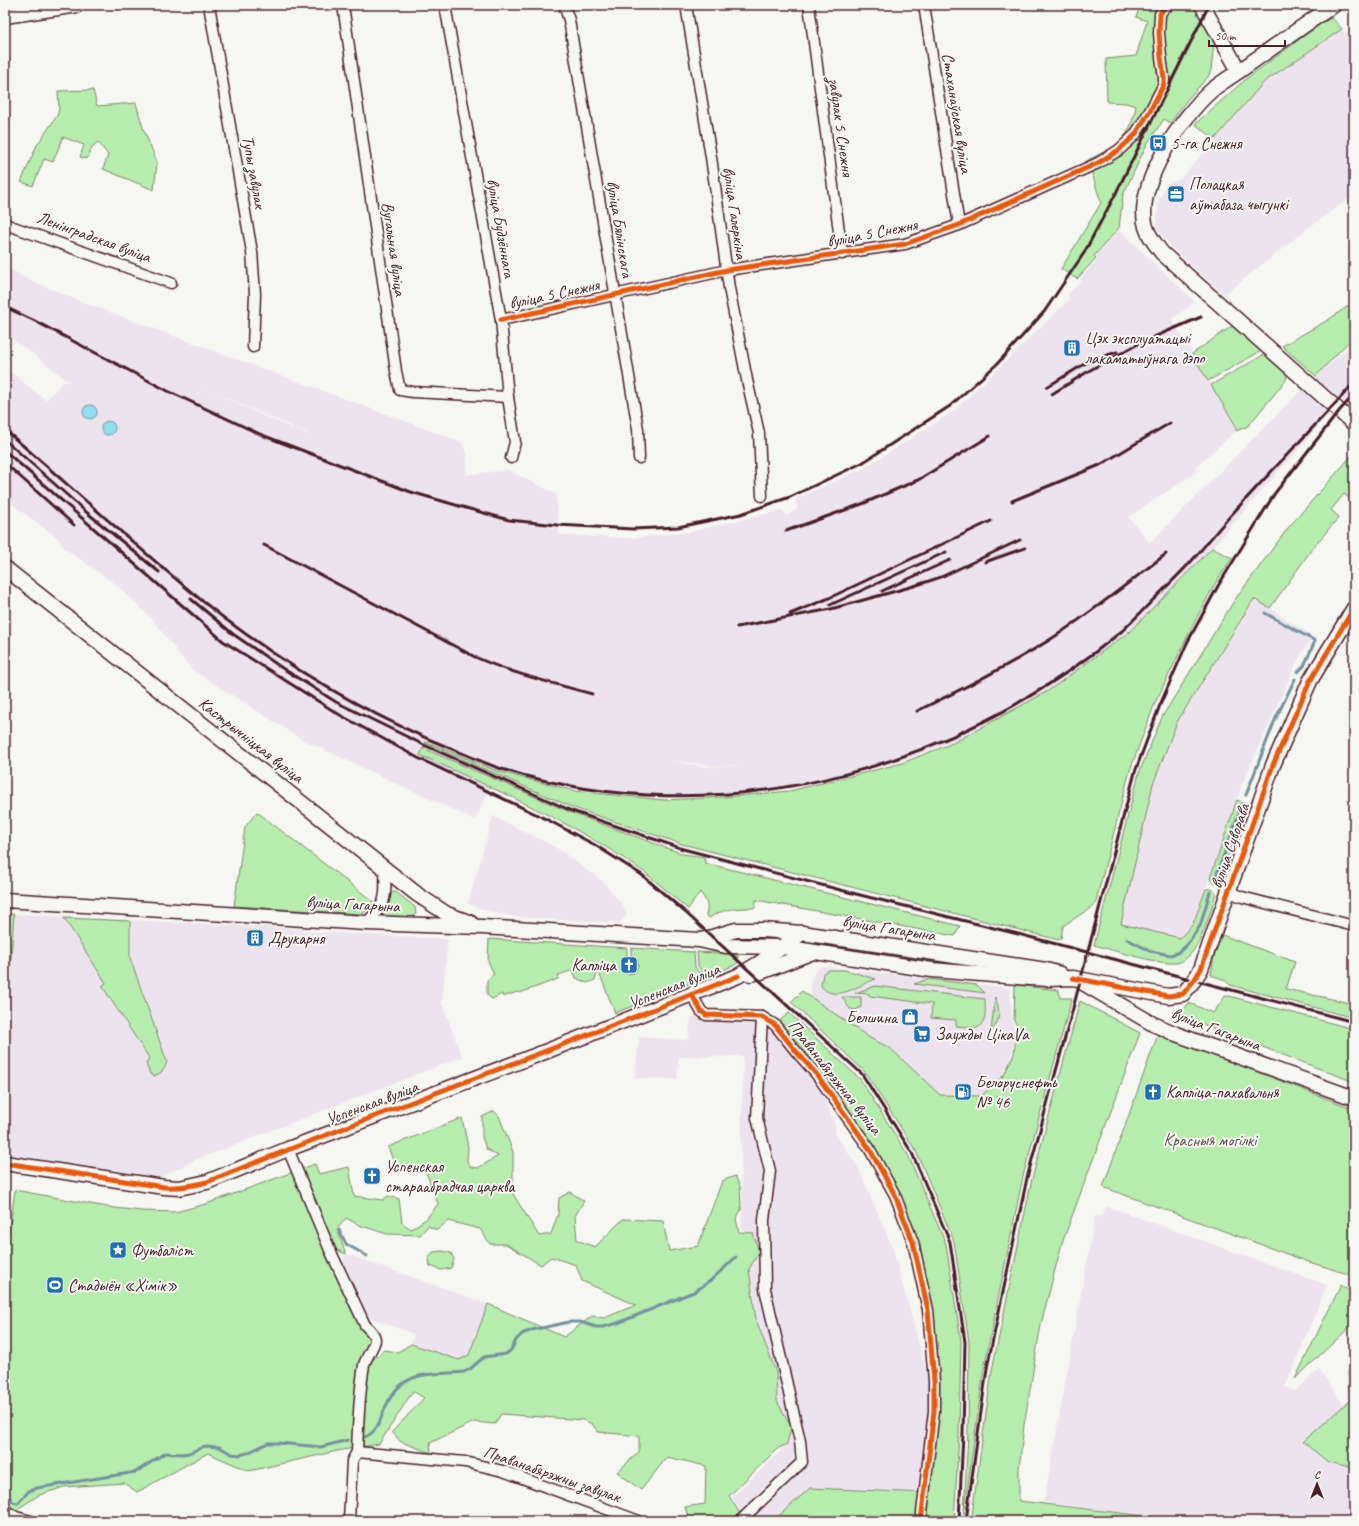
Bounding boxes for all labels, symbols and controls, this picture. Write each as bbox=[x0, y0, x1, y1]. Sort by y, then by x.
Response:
scale bar bbox=[1209, 22, 1285, 48]
text: 50 m bbox=[1215, 28, 1237, 44]
street label: Стаханаўская вуліца bbox=[937, 51, 977, 176]
street label: завулак 5 Снежня bbox=[822, 74, 859, 179]
bus stop icon: 5-га Снежня bbox=[1148, 133, 1168, 153]
place label: 5-га Снежня bbox=[1171, 133, 1243, 154]
street label: Тупы завулак bbox=[236, 134, 271, 212]
street label: вуліца Галеркіна bbox=[718, 165, 752, 262]
place label: Полацкая аўтабаза чыгункі bbox=[1189, 174, 1290, 215]
street label: вуліца Будзённага bbox=[482, 177, 520, 280]
street label: вуліца Бялінскага bbox=[602, 179, 638, 280]
office icon: Полацкая аўтабаза чыгункі bbox=[1166, 184, 1186, 204]
street label: Вугальная вуліца bbox=[377, 201, 411, 299]
street label: Ленінградская вуліца bbox=[34, 207, 155, 268]
street label: вуліца 5 Снежня bbox=[825, 214, 920, 252]
street label: вуліца 5 Снежня bbox=[507, 274, 602, 314]
place label: Цэх эксплуатацыі лакаматыўнага дэпо bbox=[1085, 328, 1206, 369]
building icon: Цэх эксплуатацыі лакаматыўнага дэпо bbox=[1062, 338, 1082, 358]
street label: Кастрычніцкая вуліца bbox=[194, 693, 309, 788]
street label: вуліца Суворава bbox=[1206, 800, 1255, 891]
street label: вуліца Гагарына bbox=[306, 891, 402, 917]
street label: вуліца Гагарына bbox=[841, 910, 938, 946]
building icon: Друкарня bbox=[245, 928, 265, 948]
place label: Друкарня bbox=[268, 928, 325, 949]
place label: Капліца bbox=[571, 955, 618, 976]
church icon: Капліца bbox=[619, 955, 639, 975]
street label: Успенская вуліца bbox=[625, 958, 724, 1014]
street label: вуліца Гагарына bbox=[1168, 1002, 1265, 1056]
place label: Белшина bbox=[846, 1007, 899, 1028]
shop icon: Белшина bbox=[900, 1007, 920, 1027]
street label: Праванабярэжная вуліца bbox=[784, 1015, 887, 1140]
supermarket icon: Заужды ЦікаVа bbox=[912, 1024, 932, 1044]
place label: Заужды ЦікаVа bbox=[935, 1024, 1030, 1045]
place label: Белоруснефть № 46 bbox=[976, 1072, 1058, 1113]
street label: Успенская вуліца bbox=[323, 1075, 422, 1130]
fuel station icon: Белоруснефть № 46 bbox=[953, 1082, 973, 1102]
church icon: Капліца-пахавальня bbox=[1143, 1082, 1163, 1102]
place label: Капліца-пахавальня bbox=[1166, 1082, 1280, 1103]
park label: Красныя могілкі bbox=[1164, 1130, 1258, 1151]
place label: Успенская стараабрадчая царква bbox=[385, 1156, 516, 1197]
church icon: Успенская стараабрадчая царква bbox=[362, 1166, 382, 1186]
place icon: Футбаліст bbox=[108, 1240, 128, 1260]
place label: Футбаліст bbox=[131, 1240, 195, 1261]
sports icon: Стадыён «Хімік» bbox=[45, 1275, 65, 1295]
place label: Стадыён «Хімік» bbox=[68, 1275, 177, 1296]
street label: Праванабярэжны завулак bbox=[481, 1441, 625, 1509]
north arrow bbox=[1297, 1464, 1337, 1504]
text: С bbox=[1314, 1467, 1321, 1481]

